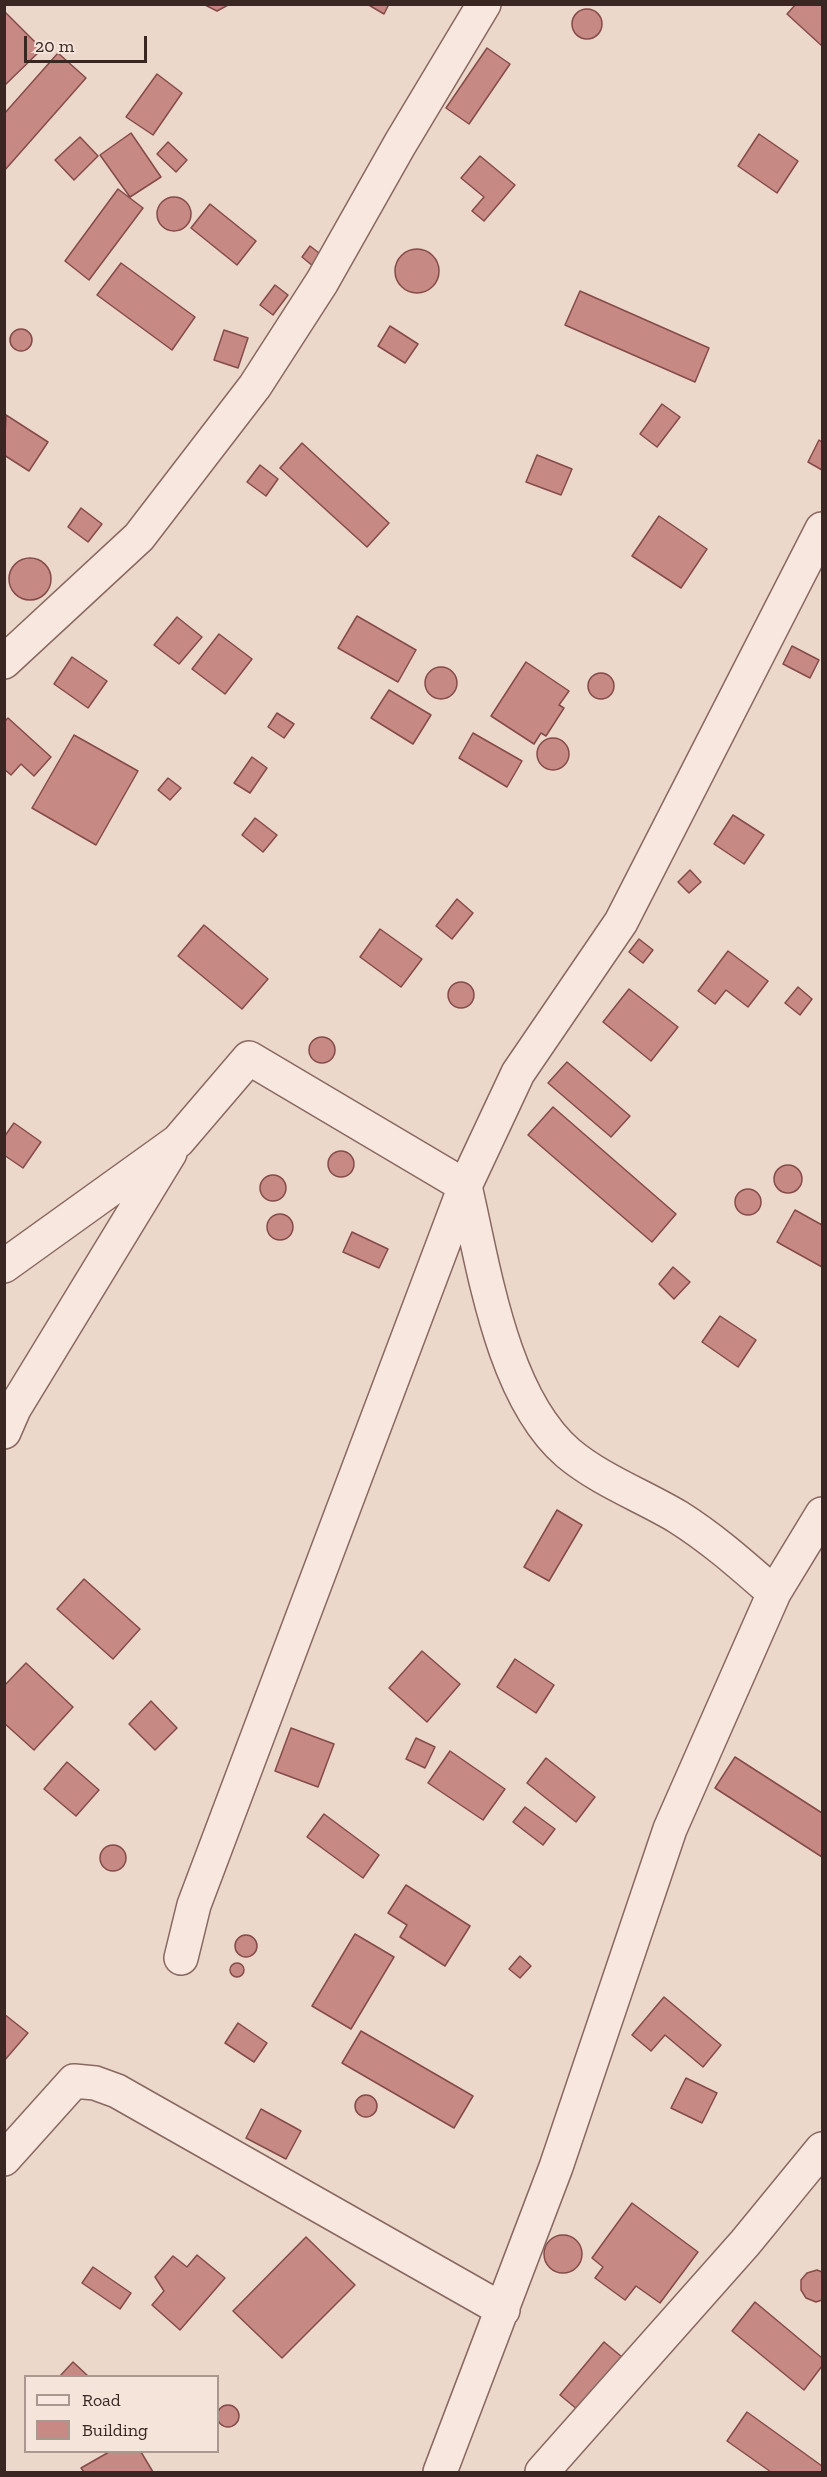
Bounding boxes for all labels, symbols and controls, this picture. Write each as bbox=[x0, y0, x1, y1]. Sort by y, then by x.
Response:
scale bar bbox=[27, 24, 150, 62]
text: 20 m bbox=[35, 35, 74, 57]
legend bbox=[24, 2375, 219, 2453]
text: Road bbox=[82, 2389, 121, 2411]
text: Building bbox=[82, 2419, 148, 2441]

